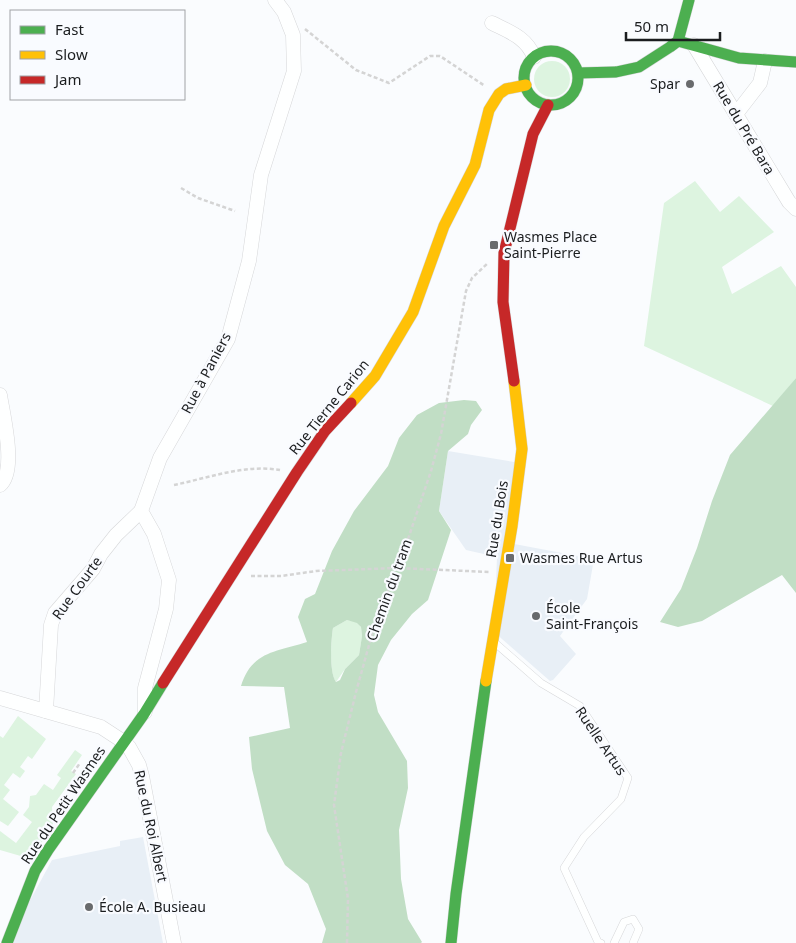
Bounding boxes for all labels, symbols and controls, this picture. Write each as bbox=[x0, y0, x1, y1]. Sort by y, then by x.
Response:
legend bbox=[10, 10, 185, 100]
scale bar bbox=[626, 10, 720, 42]
text: 50 m bbox=[634, 16, 669, 36]
text: Fast bbox=[55, 19, 84, 39]
text: Slow bbox=[55, 44, 88, 64]
text: Jam bbox=[53, 69, 82, 89]
place label: Spar bbox=[650, 74, 680, 93]
marker: Spar bbox=[684, 78, 696, 90]
street label: Rue du Pré Bara bbox=[709, 78, 780, 178]
place label: Wasmes Place Saint-Pierre bbox=[504, 227, 597, 262]
marker: Wasmes Place Saint-Pierre bbox=[488, 239, 500, 251]
street label: Rue à Paniers bbox=[176, 329, 235, 417]
street label: Rue Tierne Carion bbox=[284, 355, 373, 458]
street label: Rue du Bois bbox=[481, 479, 512, 559]
street label: Chemin du tram bbox=[361, 536, 416, 643]
place label: Wasmes Rue Artus bbox=[520, 548, 643, 567]
street label: Rue Courte bbox=[47, 552, 106, 623]
marker: Wasmes Rue Artus bbox=[504, 552, 516, 564]
place label: École Saint-François bbox=[546, 598, 638, 633]
marker: École Saint-François bbox=[530, 610, 542, 622]
street label: Ruelle Artus bbox=[571, 703, 632, 779]
street label: Rue du Petit Wasmes bbox=[16, 742, 109, 867]
street label: Rue du Roi Albert bbox=[130, 768, 173, 884]
place label: École A. Busieau bbox=[99, 897, 206, 916]
marker: École A. Busieau bbox=[83, 901, 95, 913]

